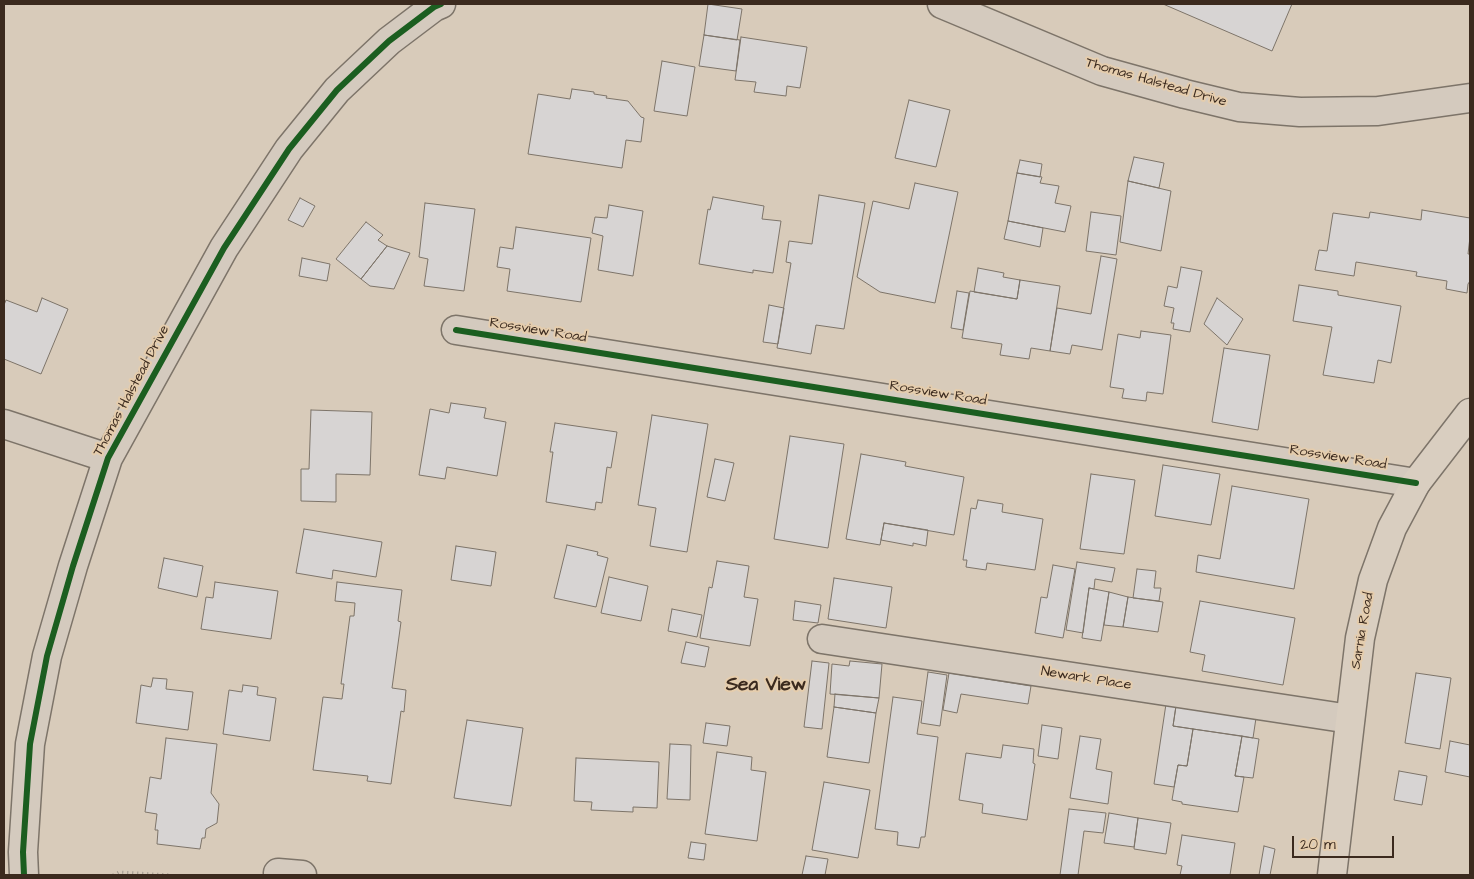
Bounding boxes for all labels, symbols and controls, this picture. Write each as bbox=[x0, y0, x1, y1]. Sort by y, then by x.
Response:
street label: Thomas Halstead Drive bbox=[1084, 55, 1228, 111]
street label: Rossview Road bbox=[488, 315, 588, 347]
street label: Thomas Halstead Drive bbox=[90, 323, 174, 459]
street label: Rossview Road bbox=[888, 378, 988, 410]
street label: Rossview Road bbox=[1288, 442, 1388, 474]
street label: Sarnia Road bbox=[1348, 591, 1378, 671]
street label: Newark Place bbox=[1040, 664, 1132, 694]
district label: Sea View bbox=[726, 675, 806, 697]
scale bar bbox=[1294, 826, 1396, 858]
text: 20 m bbox=[1300, 834, 1336, 855]

